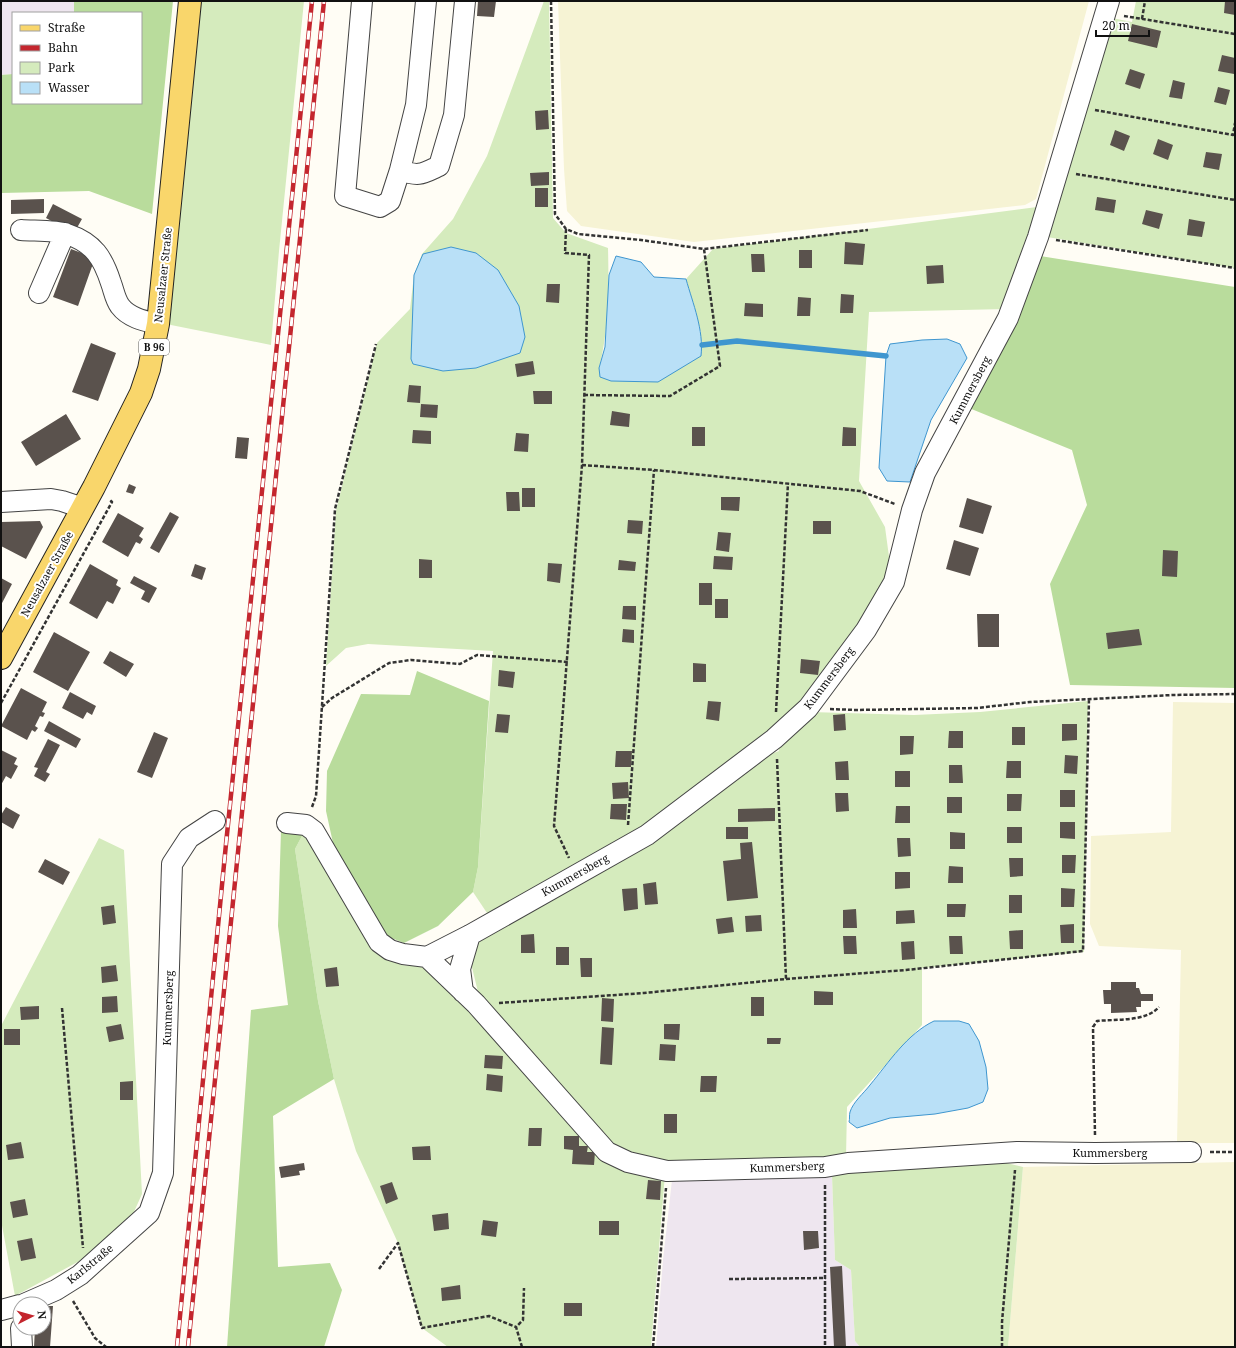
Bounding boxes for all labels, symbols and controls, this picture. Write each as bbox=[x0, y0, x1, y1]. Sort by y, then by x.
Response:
legend bbox=[12, 12, 142, 104]
scale bar bbox=[1096, 12, 1149, 38]
text: 20 m bbox=[1102, 17, 1130, 34]
text: Straße bbox=[48, 19, 85, 36]
text: Bahn bbox=[48, 39, 78, 56]
text: Park bbox=[48, 59, 76, 76]
text: Wasser bbox=[48, 79, 90, 96]
street label: Neusalzaer Straße bbox=[150, 227, 175, 323]
road number: B 96 bbox=[139, 339, 169, 355]
street label: Kummersberg bbox=[945, 353, 994, 426]
street label: Neusalzaer Straße bbox=[17, 528, 76, 619]
street label: Kummersberg bbox=[800, 643, 857, 712]
street label: Kummersberg bbox=[538, 850, 611, 899]
street label: Kummersberg bbox=[159, 970, 176, 1046]
street label: Kummersberg bbox=[1072, 1145, 1148, 1160]
street label: Kummersberg bbox=[749, 1158, 825, 1175]
street label: Karlstraße bbox=[63, 1240, 116, 1287]
north arrow bbox=[12, 1296, 52, 1336]
text: N bbox=[35, 1310, 50, 1320]

